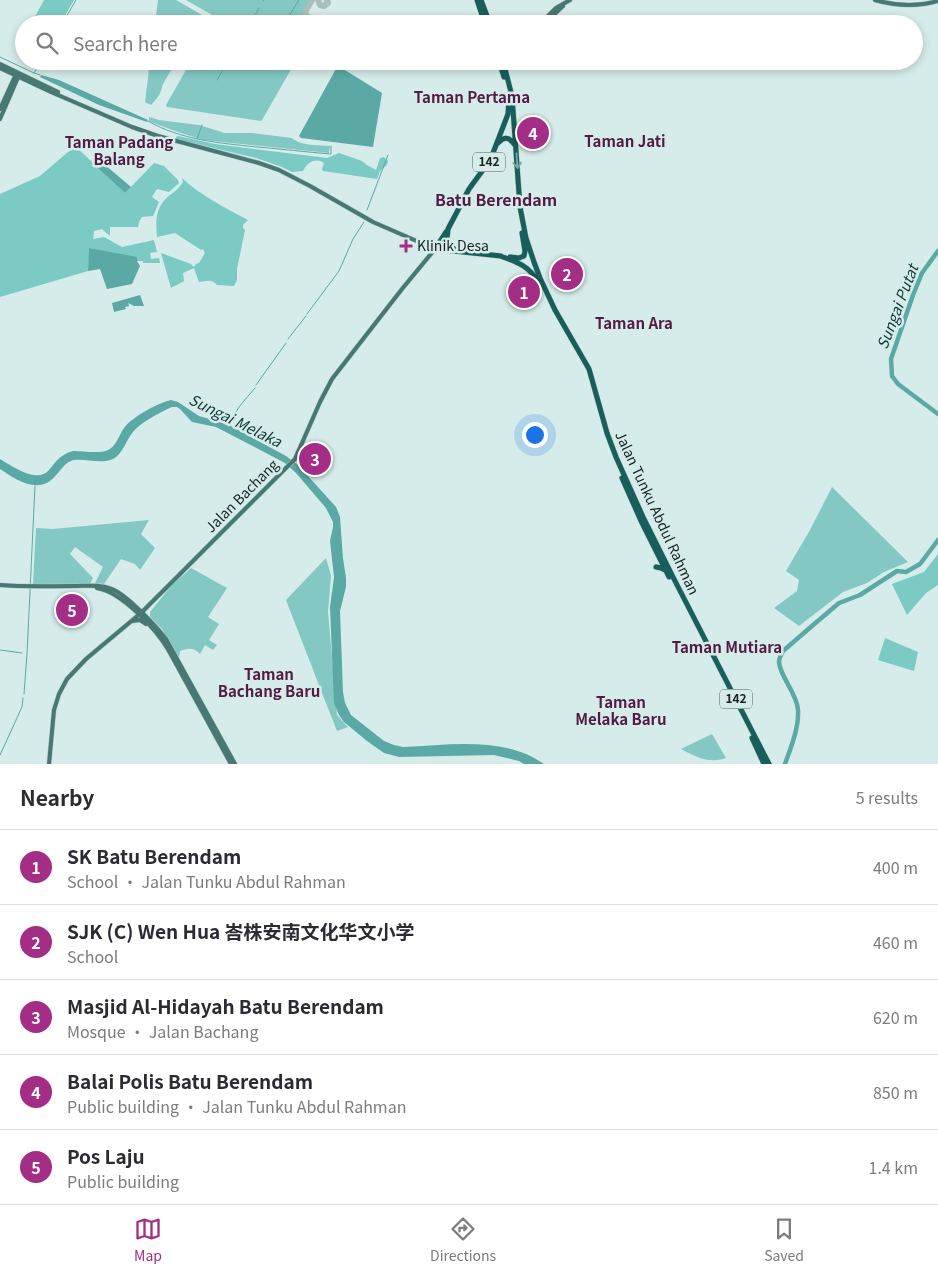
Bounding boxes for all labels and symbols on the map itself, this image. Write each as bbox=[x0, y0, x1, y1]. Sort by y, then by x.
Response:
district label: Taman Pertama bbox=[414, 86, 530, 107]
pin: 4 bbox=[517, 114, 549, 152]
district label: Taman Jati bbox=[584, 130, 666, 151]
district label: Taman Padang Balang bbox=[65, 131, 173, 169]
road number: 142 bbox=[473, 152, 505, 172]
one-way arrow bbox=[512, 153, 521, 169]
district label: Batu Berendam bbox=[435, 187, 557, 211]
place label: Klinik Desa bbox=[417, 235, 489, 255]
marker: Klinik Desa bbox=[399, 239, 413, 253]
pin: 2 bbox=[551, 255, 583, 293]
water label: Sungai Putat bbox=[871, 259, 923, 352]
pin: 1 bbox=[508, 273, 540, 311]
district label: Taman Ara bbox=[595, 312, 673, 333]
water label: Sungai Melaka bbox=[186, 388, 286, 451]
your location bbox=[522, 422, 548, 448]
street label: Jalan Tunku Abdul Rahman bbox=[611, 427, 705, 598]
pin: 3 bbox=[299, 440, 331, 478]
street label: Jalan Bachang bbox=[200, 454, 282, 536]
pin: 5 bbox=[56, 591, 88, 629]
district label: Taman Mutiara bbox=[672, 636, 782, 657]
district label: Taman Bachang Baru bbox=[218, 663, 320, 701]
road number: 142 bbox=[720, 690, 752, 709]
district label: Taman Melaka Baru bbox=[575, 691, 667, 729]

